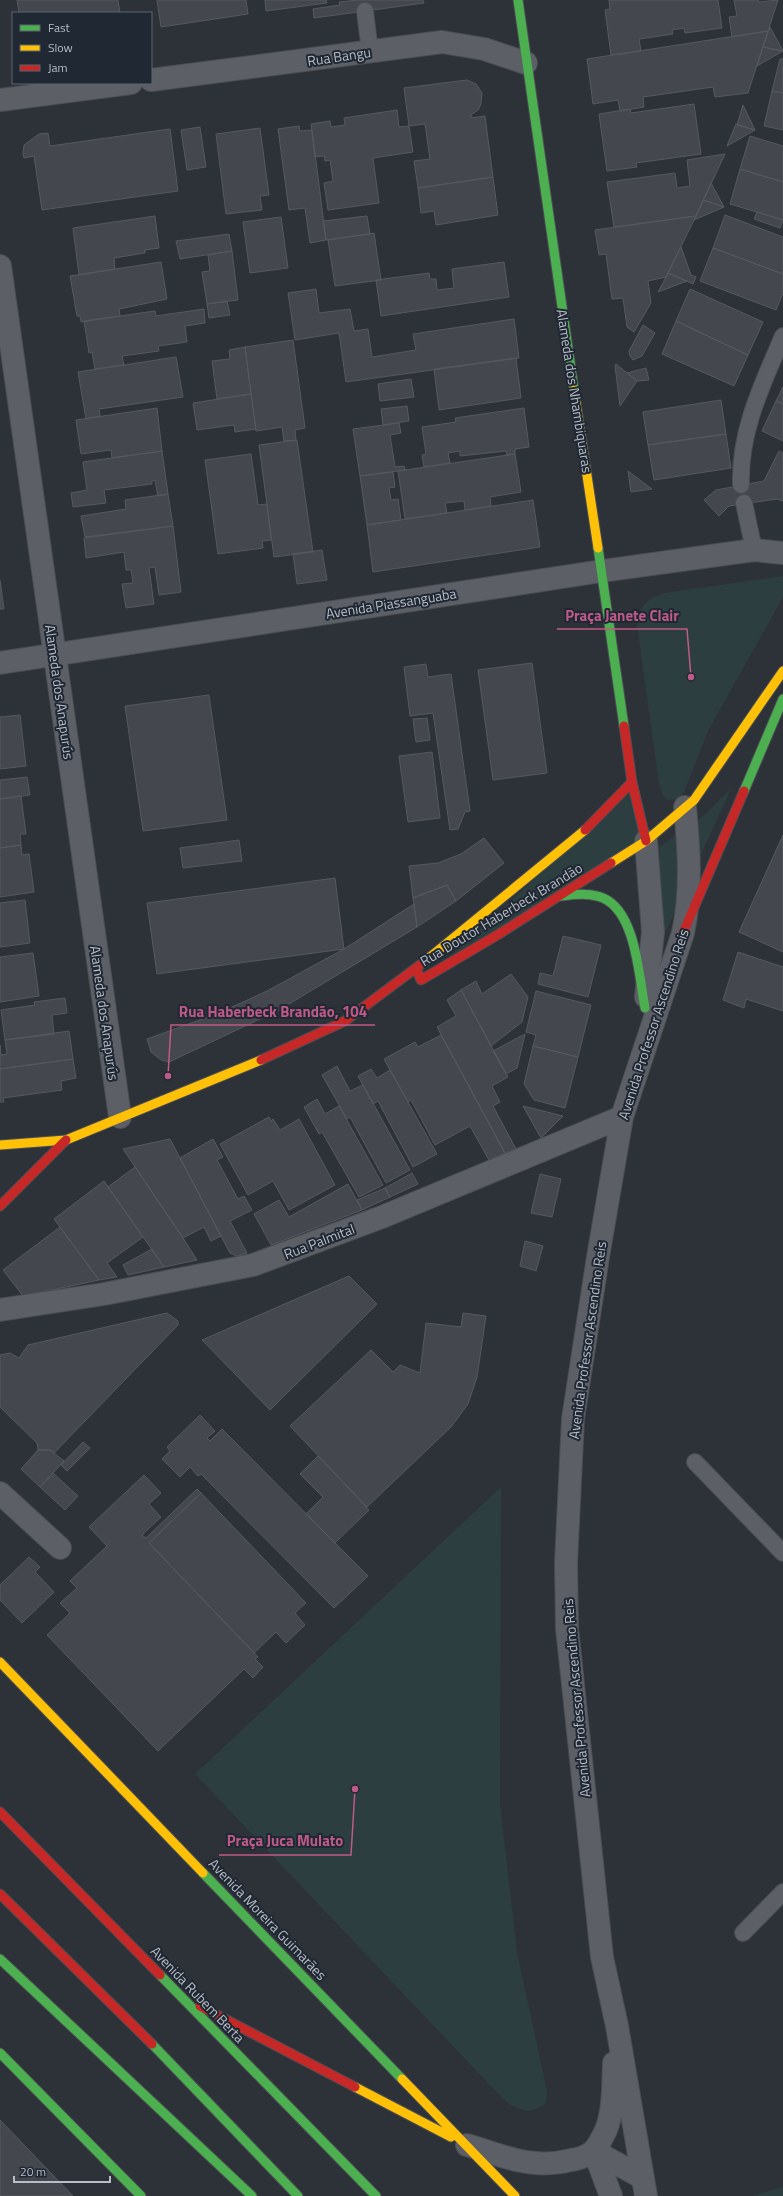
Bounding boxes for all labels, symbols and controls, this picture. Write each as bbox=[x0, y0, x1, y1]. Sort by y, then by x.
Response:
legend bbox=[12, 12, 152, 84]
text: Fast bbox=[48, 18, 71, 37]
text: Slow bbox=[48, 38, 73, 57]
street label: Rua Bangu bbox=[306, 41, 372, 71]
text: Jam bbox=[48, 58, 68, 77]
street label: Alameda dos Nhambiquaras bbox=[552, 308, 598, 474]
street label: Avenida Piassanguaba bbox=[324, 582, 458, 624]
callout: Praça Janete Clair bbox=[557, 602, 687, 629]
text: Praça Janete Clair bbox=[565, 604, 679, 627]
street label: Alameda dos Anapurús bbox=[40, 623, 80, 761]
street label: Rua Doutor Haberbeck Brandão bbox=[416, 857, 586, 971]
street label: Avenida Professor Ascendino Reis bbox=[612, 926, 694, 1122]
street label: Alameda dos Anapurús bbox=[85, 944, 125, 1082]
callout: Rua Haberbeck Brandão, 104 bbox=[171, 998, 375, 1025]
text: Rua Haberbeck Brandão, 104 bbox=[179, 1000, 367, 1023]
street label: Rua Palmital bbox=[280, 1218, 358, 1264]
street label: Avenida Professor Ascendino Reis bbox=[563, 1240, 611, 1440]
street label: Avenida Professor Ascendino Reis bbox=[557, 1598, 595, 1798]
callout: Praça Juca Mulato bbox=[219, 1828, 351, 1855]
text: Praça Juca Mulato bbox=[227, 1829, 343, 1852]
street label: Avenida Moreira Guimarães bbox=[204, 1853, 332, 1985]
street label: Avenida Rubem Berta bbox=[146, 1941, 250, 2047]
scale bar bbox=[14, 2158, 110, 2184]
text: 20 m bbox=[20, 2162, 46, 2181]

